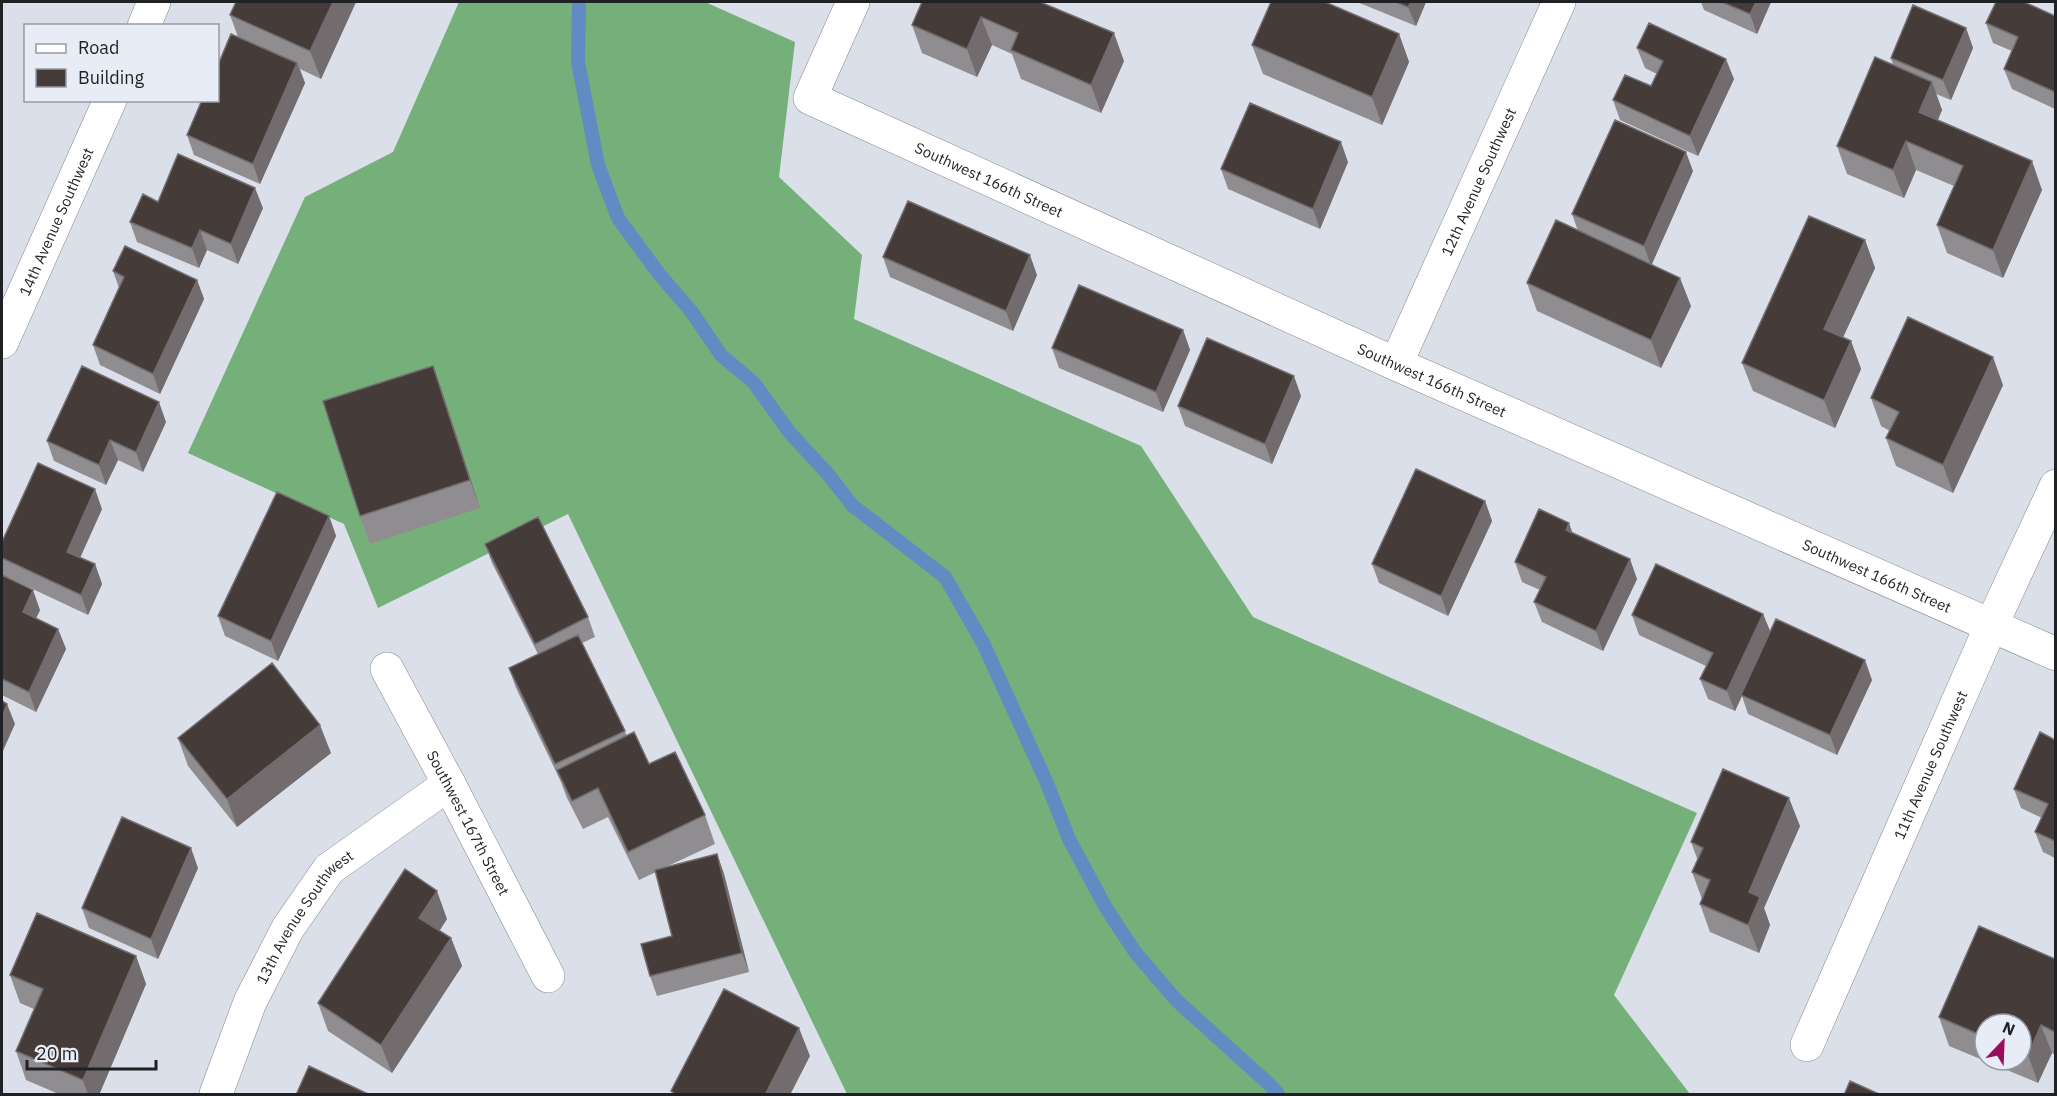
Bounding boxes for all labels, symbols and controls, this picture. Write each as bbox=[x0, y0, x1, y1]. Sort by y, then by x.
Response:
legend bbox=[24, 24, 219, 102]
text: Road bbox=[78, 36, 119, 59]
text: Building bbox=[78, 66, 145, 89]
street label: 12th Avenue Southwest bbox=[1436, 105, 1520, 259]
street label: Southwest 166th Street bbox=[912, 137, 1066, 221]
street label: 14th Avenue Southwest bbox=[14, 144, 97, 299]
street label: Southwest 166th Street bbox=[1355, 338, 1509, 421]
street label: Southwest 166th Street bbox=[1800, 534, 1954, 616]
street label: 11th Avenue Southwest bbox=[1889, 687, 1971, 842]
street label: Southwest 167th Street bbox=[423, 747, 514, 898]
street label: 13th Avenue Southwest bbox=[251, 846, 357, 987]
north arrow bbox=[1973, 1012, 2033, 1072]
text: N bbox=[2000, 1017, 2018, 1040]
scale bar bbox=[27, 1033, 156, 1071]
text: 20 m bbox=[36, 1042, 78, 1065]

